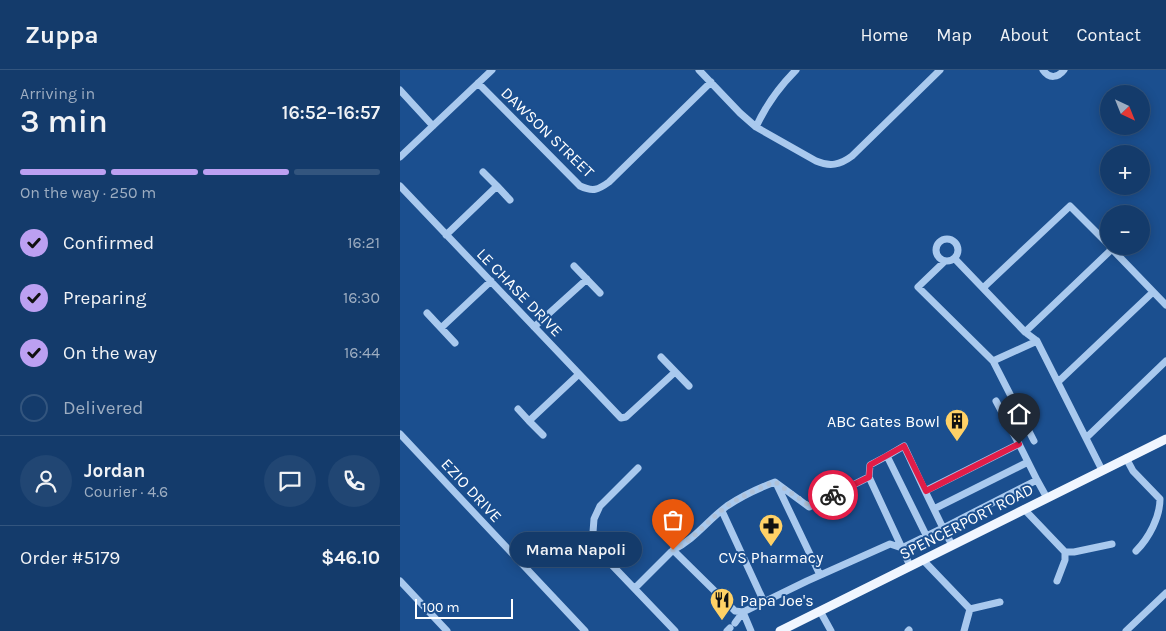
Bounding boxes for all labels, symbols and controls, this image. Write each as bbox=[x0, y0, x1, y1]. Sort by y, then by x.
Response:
text: Zuppa bbox=[25, 21, 98, 49]
text: Home bbox=[860, 24, 908, 46]
text: Map bbox=[936, 24, 972, 46]
text: About bbox=[1000, 24, 1049, 46]
text: Contact bbox=[1077, 24, 1141, 46]
street label: DAWSON STREET bbox=[497, 83, 598, 182]
text: Arriving in bbox=[20, 84, 95, 103]
north arrow bbox=[1100, 85, 1150, 135]
map controls bbox=[1100, 85, 1150, 255]
text: 16:52–16:57 bbox=[282, 102, 380, 124]
text: 3 min bbox=[20, 103, 108, 140]
button: + bbox=[1100, 145, 1150, 195]
text: On the way · 250 m bbox=[20, 183, 156, 202]
button: − bbox=[1100, 205, 1150, 255]
icon: check bbox=[20, 229, 48, 257]
text: Confirmed bbox=[63, 232, 154, 254]
text: 16:21 bbox=[347, 233, 380, 252]
street label: LE CHASE DRIVE bbox=[473, 244, 567, 340]
icon: check bbox=[20, 284, 48, 312]
text: Preparing bbox=[63, 287, 146, 309]
text: 16:30 bbox=[343, 288, 380, 307]
icon: check bbox=[20, 339, 48, 367]
text: On the way bbox=[63, 342, 157, 364]
text: 16:44 bbox=[344, 343, 380, 362]
pin bbox=[998, 393, 1040, 444]
text: Delivered bbox=[63, 397, 143, 419]
icon: home bbox=[1005, 400, 1033, 428]
building icon: ABC Gates Bowl bbox=[944, 408, 970, 442]
place label: ABC Gates Bowl bbox=[827, 412, 940, 431]
button: person bbox=[20, 455, 72, 507]
button: chat bbox=[264, 455, 316, 507]
button: phone bbox=[328, 455, 380, 507]
street label: EZIO DRIVE bbox=[437, 455, 506, 526]
text: Jordan bbox=[84, 460, 145, 482]
courier bbox=[808, 470, 858, 520]
street label: SPENCERPORT ROAD bbox=[896, 479, 1036, 563]
icon: bike bbox=[819, 481, 847, 509]
text: Courier · 4.6 bbox=[84, 482, 168, 501]
pin bbox=[652, 499, 694, 550]
icon: bag bbox=[659, 506, 687, 534]
pharmacy icon: CVS Pharmacy bbox=[758, 513, 784, 547]
callout: Mama Napoli bbox=[510, 532, 643, 568]
text: Mama Napoli bbox=[526, 540, 626, 559]
text: Order #5179 bbox=[20, 547, 120, 569]
text: $46.10 bbox=[321, 547, 380, 569]
place label: CVS Pharmacy bbox=[719, 548, 824, 567]
restaurant icon: Papa Joe's bbox=[709, 587, 735, 621]
place label: Papa Joe's bbox=[740, 591, 814, 610]
scale bar bbox=[415, 596, 512, 619]
text: 100 m bbox=[422, 599, 460, 616]

